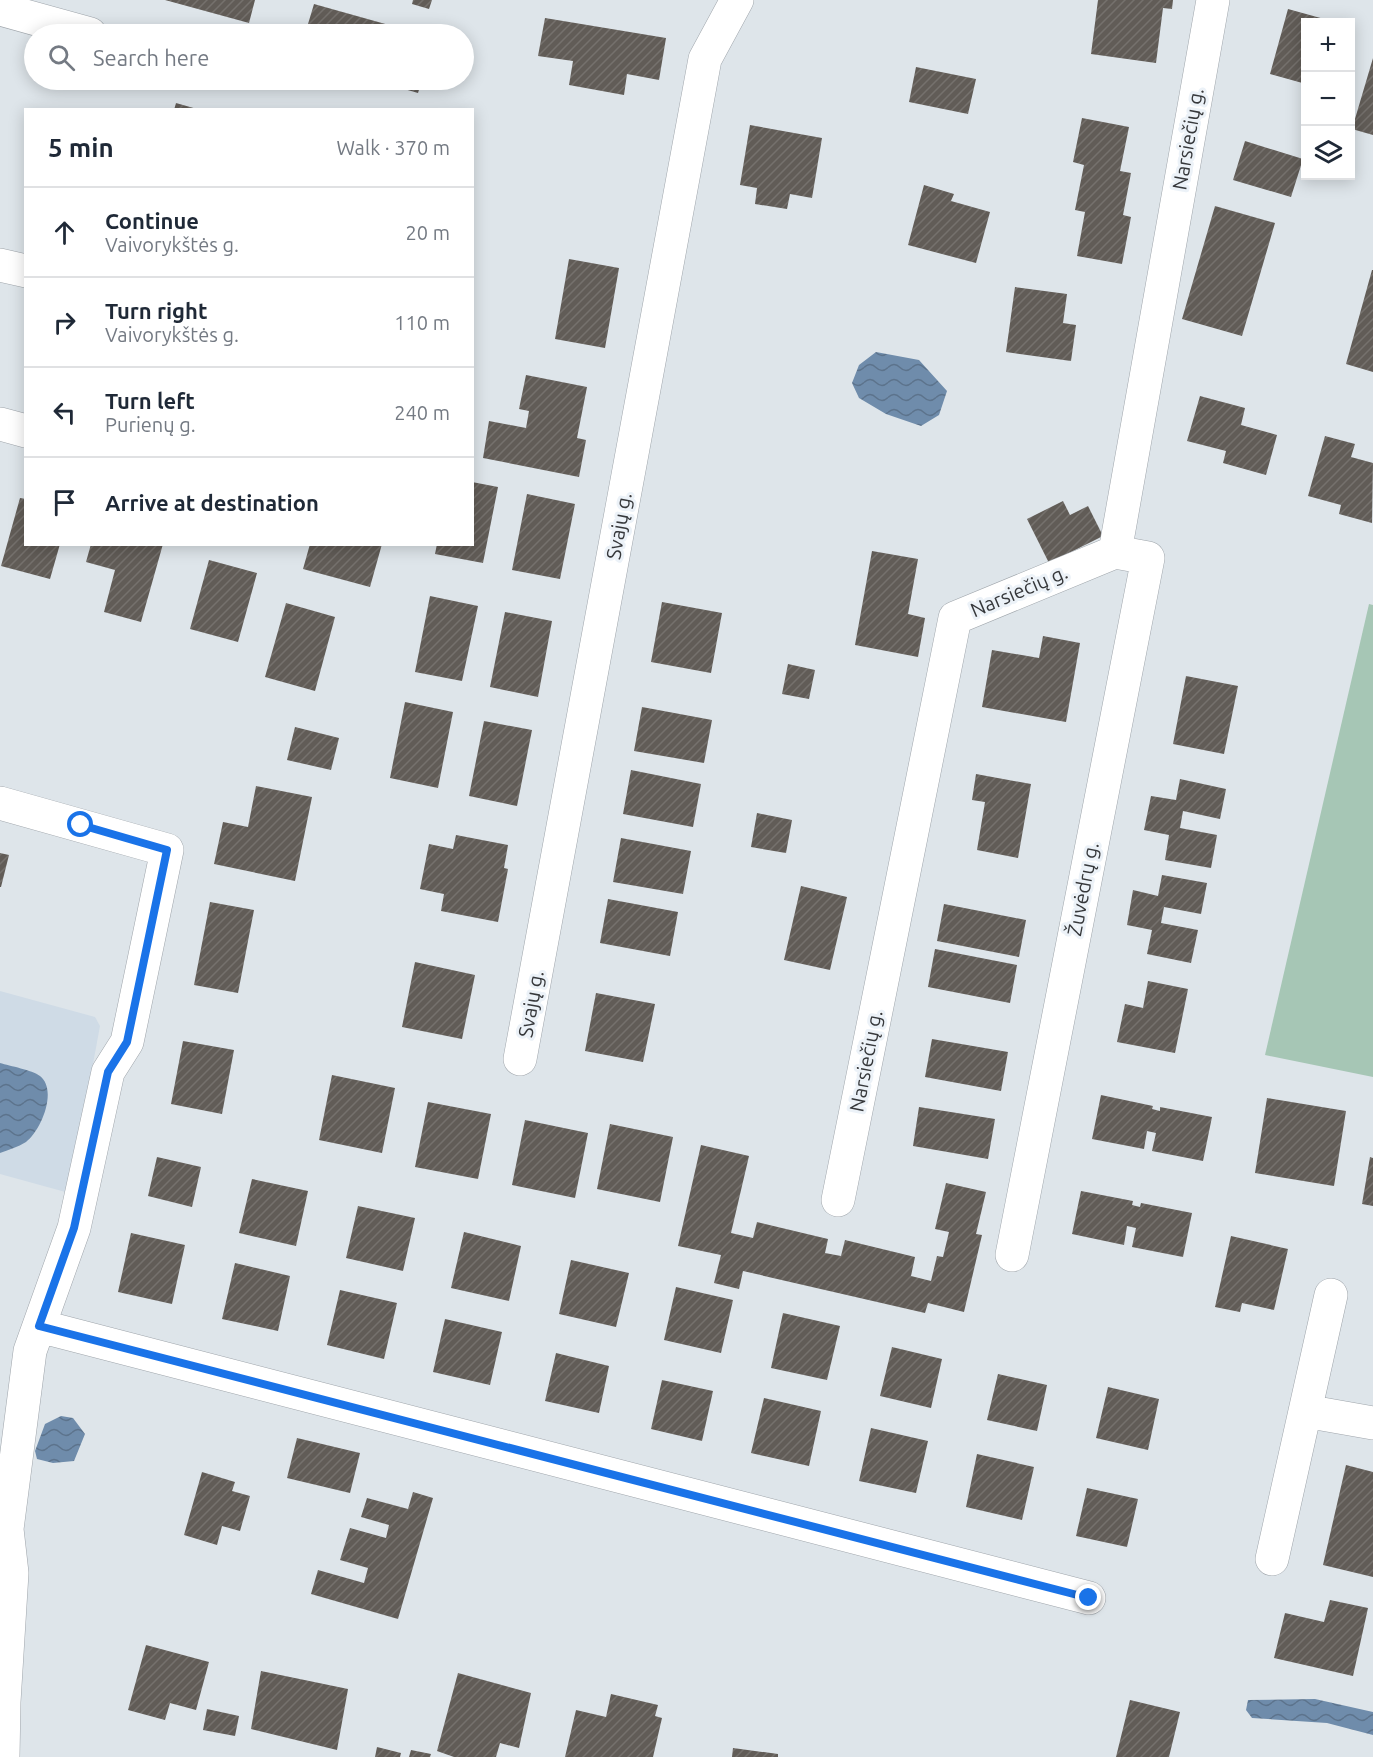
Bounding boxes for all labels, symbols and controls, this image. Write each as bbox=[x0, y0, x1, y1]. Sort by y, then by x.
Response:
map controls bbox=[1301, 18, 1355, 180]
button: + bbox=[1301, 18, 1355, 72]
search box bbox=[24, 24, 474, 90]
icon: search bbox=[45, 41, 78, 74]
text: Search here bbox=[93, 45, 209, 70]
button: − bbox=[1301, 72, 1355, 126]
street label: Narsiečių g. bbox=[1167, 86, 1208, 192]
button: layers bbox=[1301, 126, 1355, 180]
text: 5 min bbox=[48, 133, 114, 162]
text: Walk · 370 m bbox=[337, 136, 450, 159]
text: Continue bbox=[105, 208, 199, 233]
icon: ahead bbox=[48, 216, 81, 249]
text: 20 m bbox=[406, 221, 450, 244]
text: Vaivorykštės g. bbox=[105, 233, 239, 256]
text: Turn right bbox=[105, 298, 207, 323]
icon: right bbox=[48, 306, 81, 339]
text: 110 m bbox=[394, 311, 450, 334]
text: Vaivorykštės g. bbox=[105, 323, 239, 346]
text: Turn left bbox=[105, 388, 195, 413]
icon: left bbox=[48, 396, 81, 429]
text: 240 m bbox=[394, 401, 450, 424]
text: Purienų g. bbox=[105, 413, 196, 436]
icon: arrive bbox=[48, 486, 81, 519]
text: Arrive at destination bbox=[105, 490, 319, 515]
street label: Svajų g. bbox=[601, 491, 636, 561]
street label: Narsiečių g. bbox=[967, 560, 1071, 621]
route start bbox=[67, 811, 93, 837]
street label: Žuvėdrų g. bbox=[1062, 840, 1103, 938]
street label: Svajų g. bbox=[513, 969, 548, 1039]
street label: Narsiečių g. bbox=[844, 1008, 887, 1114]
route end bbox=[1075, 1584, 1101, 1610]

